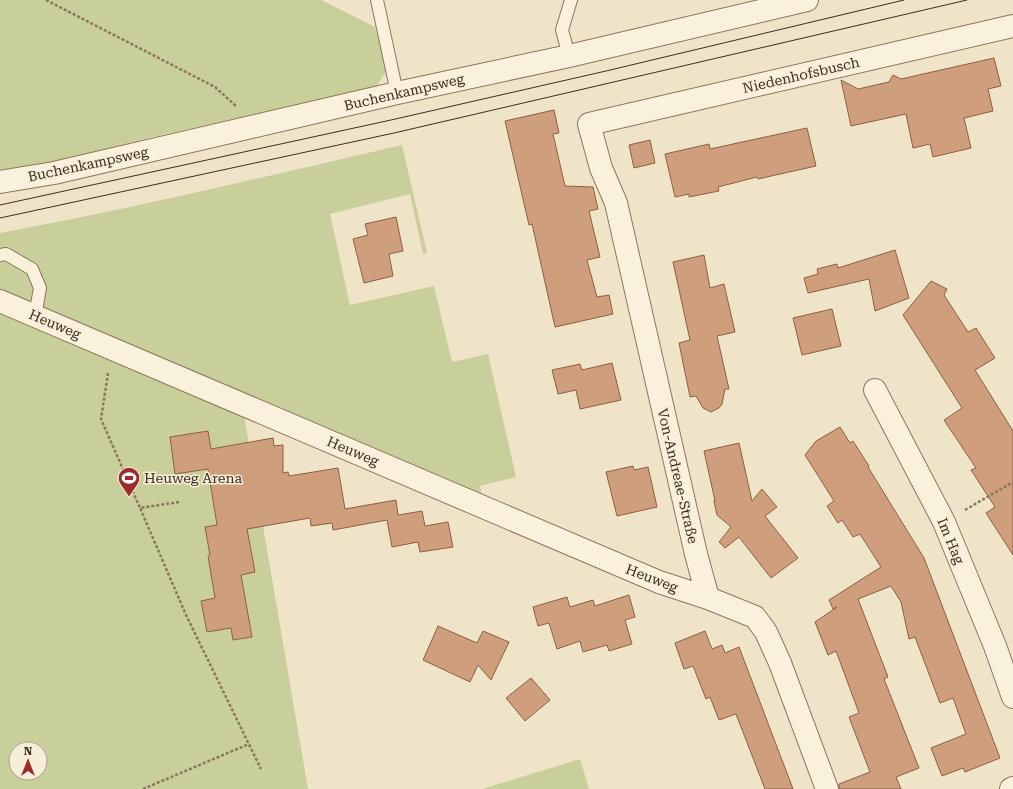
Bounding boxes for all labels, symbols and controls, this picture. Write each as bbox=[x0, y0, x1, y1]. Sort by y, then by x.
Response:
street label: Niedenhofsbusch bbox=[741, 54, 861, 96]
street label: Buchenkampsweg bbox=[342, 70, 466, 114]
street label: Buchenkampsweg bbox=[26, 143, 150, 185]
street label: Heuweg bbox=[27, 306, 83, 342]
street label: Von-Andreae-Straße bbox=[655, 407, 701, 545]
street label: Heuweg bbox=[325, 433, 381, 469]
sports icon: Heuweg Arena bbox=[116, 465, 142, 498]
place label: Heuweg Arena bbox=[144, 470, 242, 486]
street label: Im Hag bbox=[934, 515, 968, 567]
street label: Heuweg bbox=[624, 561, 680, 595]
north arrow bbox=[8, 741, 48, 781]
text: N bbox=[24, 745, 33, 758]

